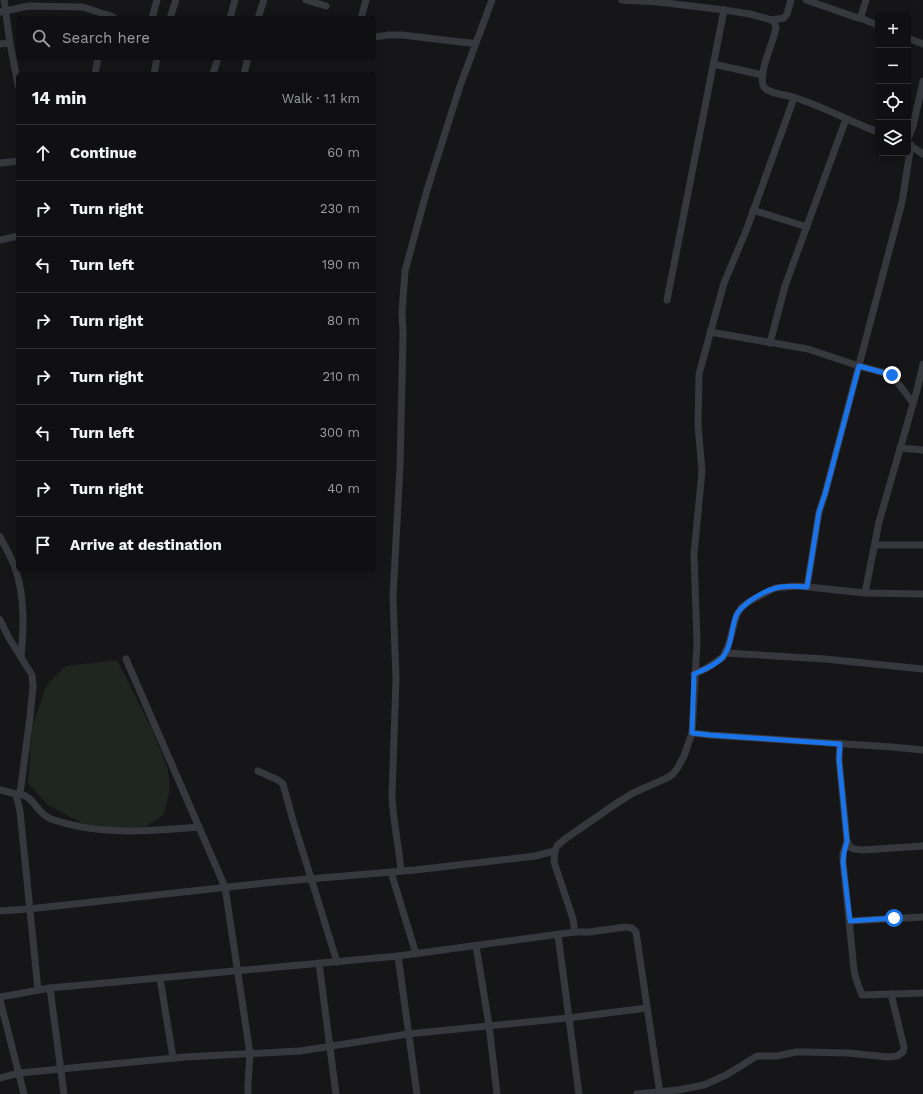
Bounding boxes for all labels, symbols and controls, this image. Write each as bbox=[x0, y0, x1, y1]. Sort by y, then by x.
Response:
map controls bbox=[875, 12, 911, 156]
button: + bbox=[875, 12, 911, 48]
search box bbox=[16, 16, 376, 60]
icon: search bbox=[30, 27, 52, 49]
text: Search here bbox=[62, 29, 150, 47]
button: − bbox=[875, 48, 911, 84]
button: locate bbox=[875, 84, 911, 120]
text: 14 min bbox=[32, 88, 87, 108]
text: Walk · 1.1 km bbox=[282, 91, 360, 106]
button: layers bbox=[875, 120, 911, 156]
icon: ahead bbox=[32, 142, 54, 164]
text: Continue bbox=[70, 144, 137, 162]
text: 60 m bbox=[327, 145, 360, 160]
icon: right bbox=[32, 198, 54, 220]
text: Turn right bbox=[70, 200, 143, 218]
text: 230 m bbox=[320, 201, 360, 216]
icon: left bbox=[32, 254, 54, 276]
text: Turn left bbox=[70, 256, 134, 274]
text: 190 m bbox=[322, 257, 360, 272]
icon: right bbox=[32, 310, 54, 332]
text: Turn right bbox=[70, 312, 143, 330]
text: 80 m bbox=[327, 313, 360, 328]
icon: right bbox=[32, 366, 54, 388]
route end bbox=[883, 366, 901, 384]
text: Turn right bbox=[70, 368, 143, 386]
text: 210 m bbox=[322, 369, 360, 384]
icon: left bbox=[32, 422, 54, 444]
text: Turn left bbox=[70, 424, 134, 442]
text: 300 m bbox=[319, 425, 360, 440]
icon: right bbox=[32, 478, 54, 500]
text: Turn right bbox=[70, 480, 143, 498]
text: 40 m bbox=[327, 481, 360, 496]
icon: arrive bbox=[32, 534, 54, 556]
text: Arrive at destination bbox=[70, 536, 222, 554]
route start bbox=[885, 909, 903, 927]

